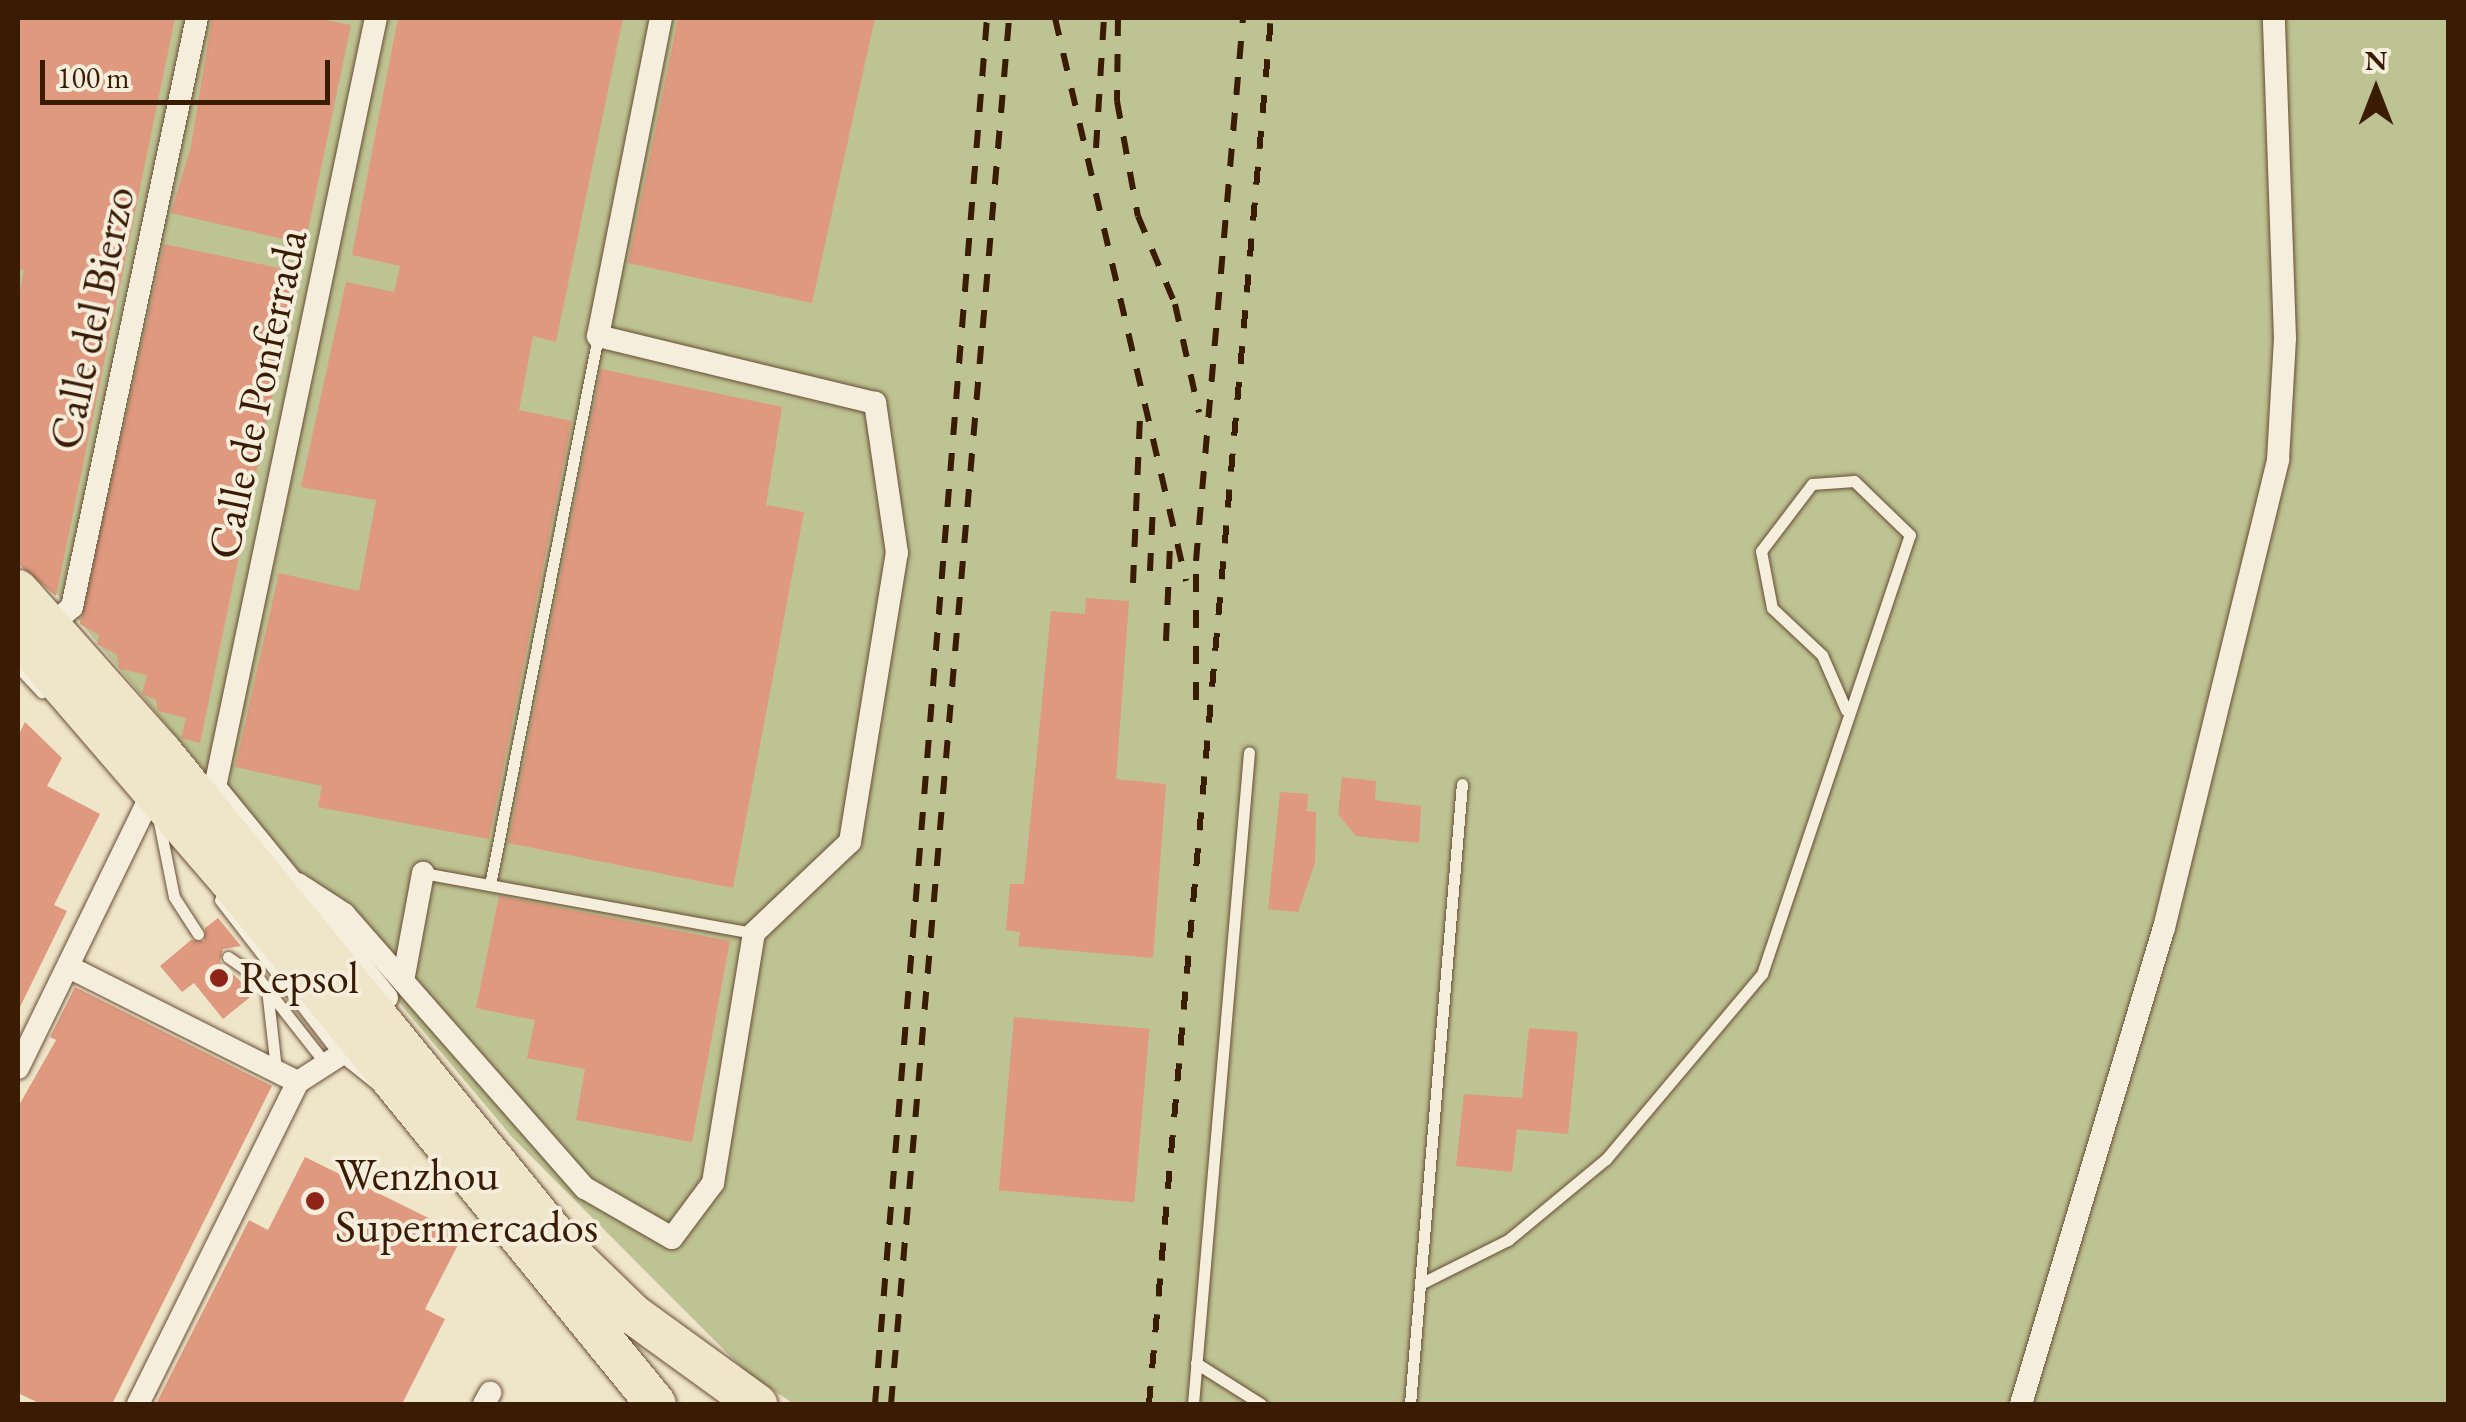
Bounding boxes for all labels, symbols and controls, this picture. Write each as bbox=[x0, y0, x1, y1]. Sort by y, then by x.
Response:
scale bar bbox=[45, 40, 335, 102]
north arrow bbox=[2326, 40, 2426, 140]
text: N bbox=[2365, 42, 2387, 78]
text: 100 m bbox=[57, 58, 130, 97]
street label: Calle del Bierzo bbox=[38, 182, 146, 454]
street label: Calle de Ponferrada bbox=[196, 224, 318, 564]
place label: Repsol bbox=[239, 951, 359, 1005]
marker: Repsol bbox=[208, 967, 230, 989]
place label: Wenzhou Supermercados bbox=[335, 1148, 598, 1254]
marker: Wenzhou Supermercados bbox=[304, 1190, 326, 1212]

